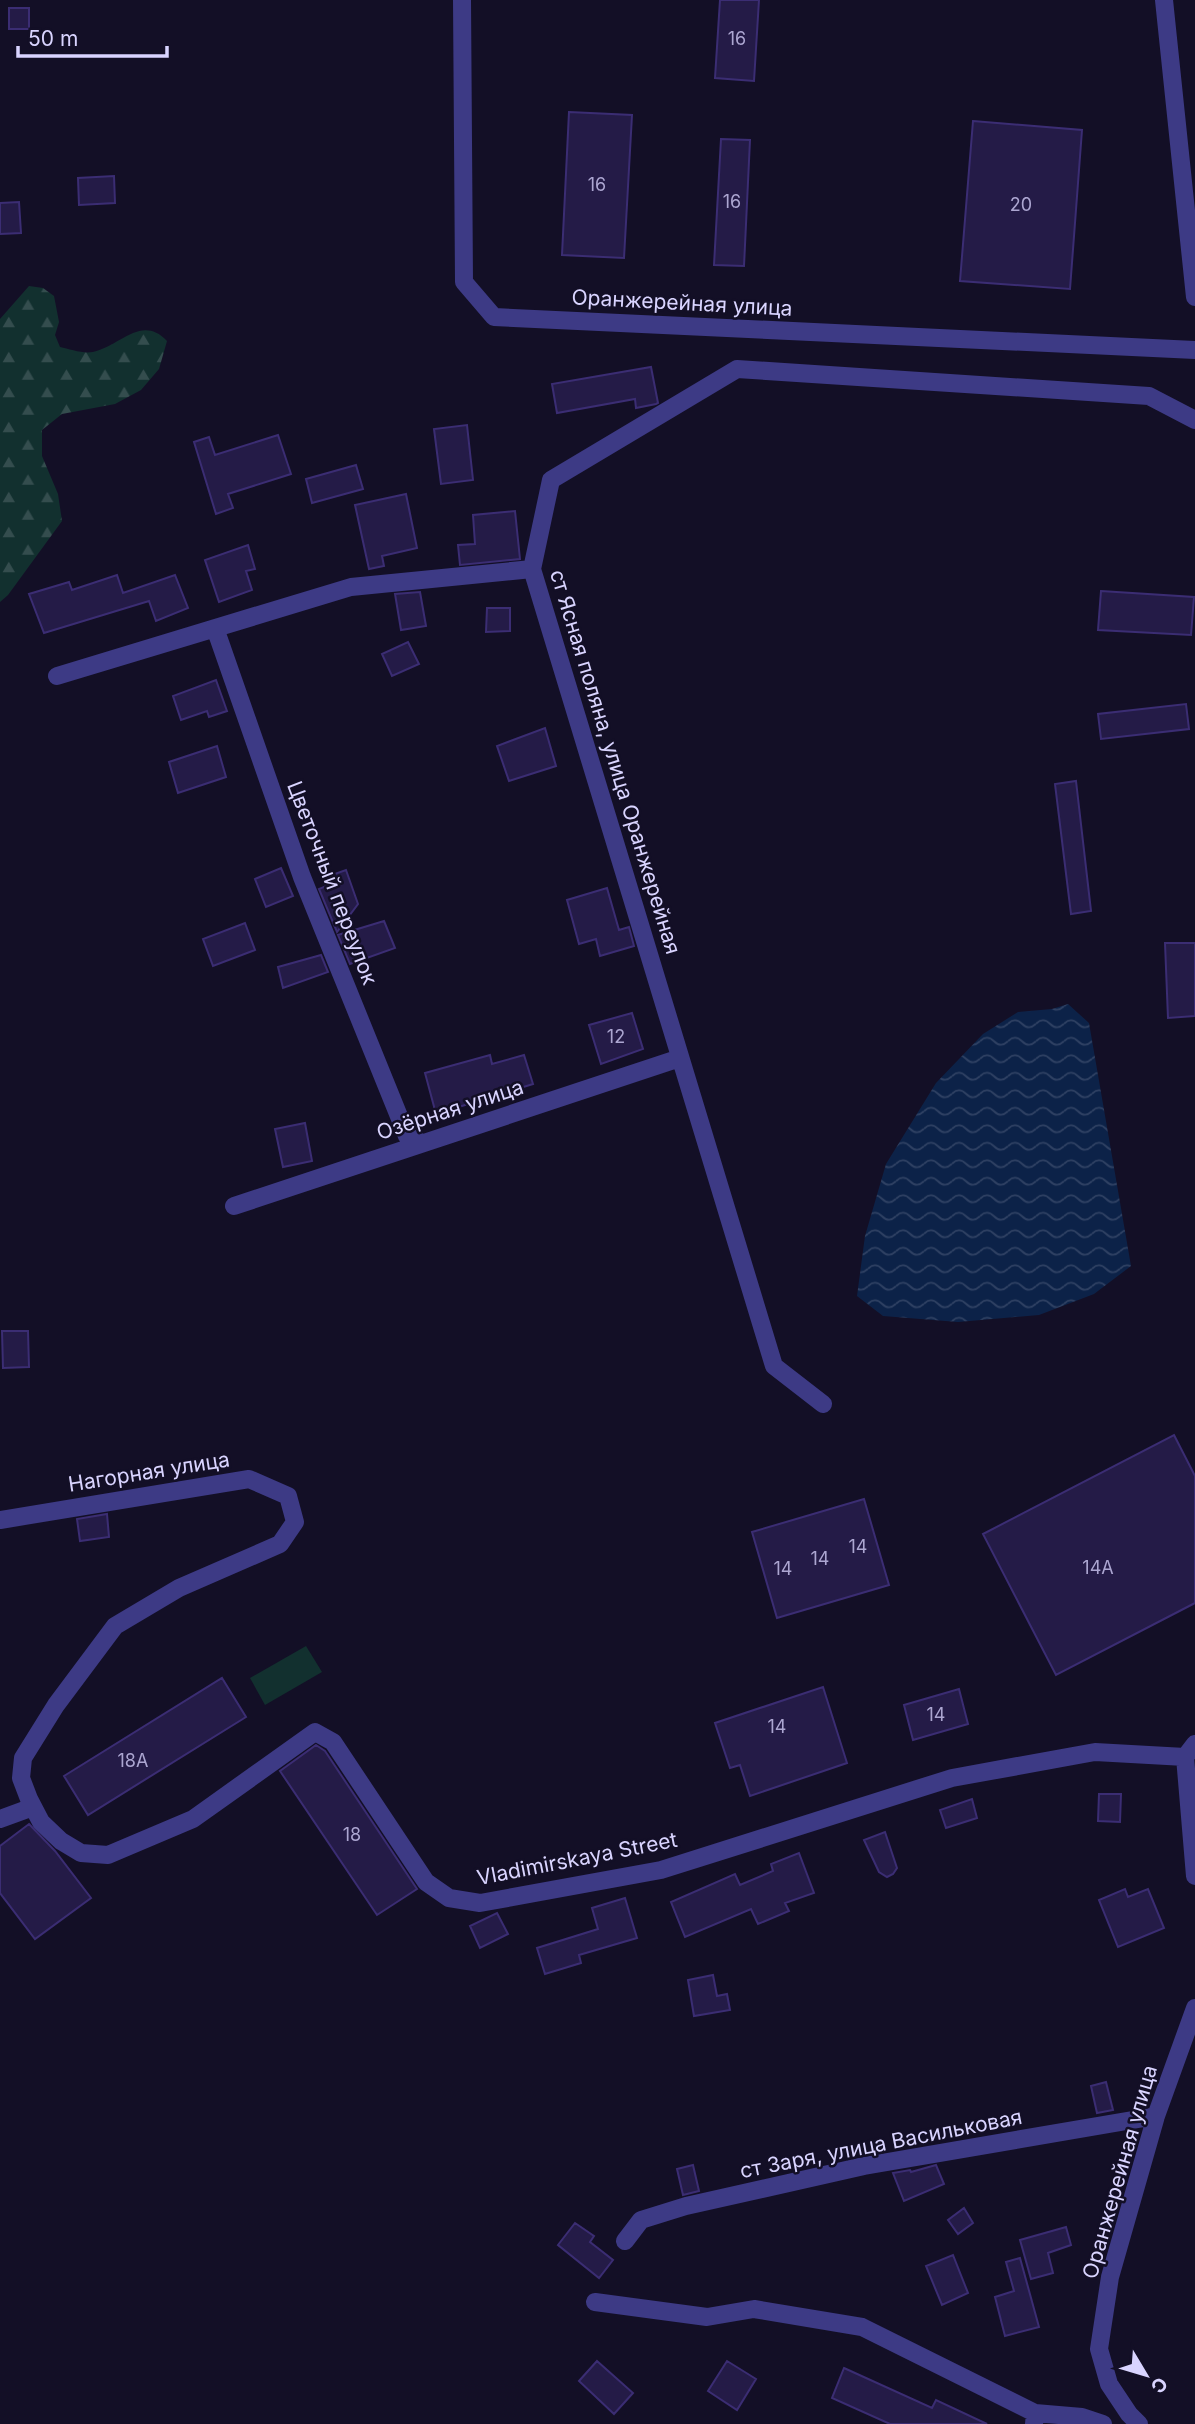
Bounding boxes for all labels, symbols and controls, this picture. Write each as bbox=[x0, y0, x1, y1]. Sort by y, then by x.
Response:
scale bar bbox=[18, 14, 166, 58]
text: 50 m bbox=[28, 26, 78, 51]
house number: 16 bbox=[728, 28, 746, 49]
house number: 16 bbox=[588, 174, 606, 195]
house number: 16 bbox=[723, 191, 741, 212]
house number: 20 bbox=[1010, 194, 1032, 215]
street label: Оранжерейная улица bbox=[571, 284, 793, 321]
street label: ст Ясная поляна, улица Оранжерейная bbox=[545, 567, 686, 957]
street label: Цветочный переулок bbox=[282, 778, 383, 989]
house number: 12 bbox=[607, 1026, 625, 1047]
street label: Озёрная улица bbox=[373, 1074, 526, 1145]
street label: Нагорная улица bbox=[66, 1446, 231, 1497]
house number: 14 bbox=[849, 1536, 867, 1557]
house number: 14 bbox=[811, 1548, 829, 1569]
house number: 14А bbox=[1082, 1557, 1114, 1578]
house number: 14 bbox=[774, 1558, 792, 1579]
house number: 14 bbox=[927, 1704, 945, 1725]
house number: 14 bbox=[768, 1716, 786, 1737]
house number: 18А bbox=[118, 1750, 148, 1771]
house number: 18 bbox=[343, 1824, 361, 1845]
street label: Vladimirskaya Street bbox=[475, 1827, 679, 1890]
street label: Оранжерейная улица bbox=[1077, 2062, 1162, 2282]
street label: ст Заря, улица Васильковая bbox=[738, 2104, 1024, 2183]
north arrow bbox=[1111, 2340, 1181, 2410]
text: С bbox=[1146, 2373, 1172, 2398]

